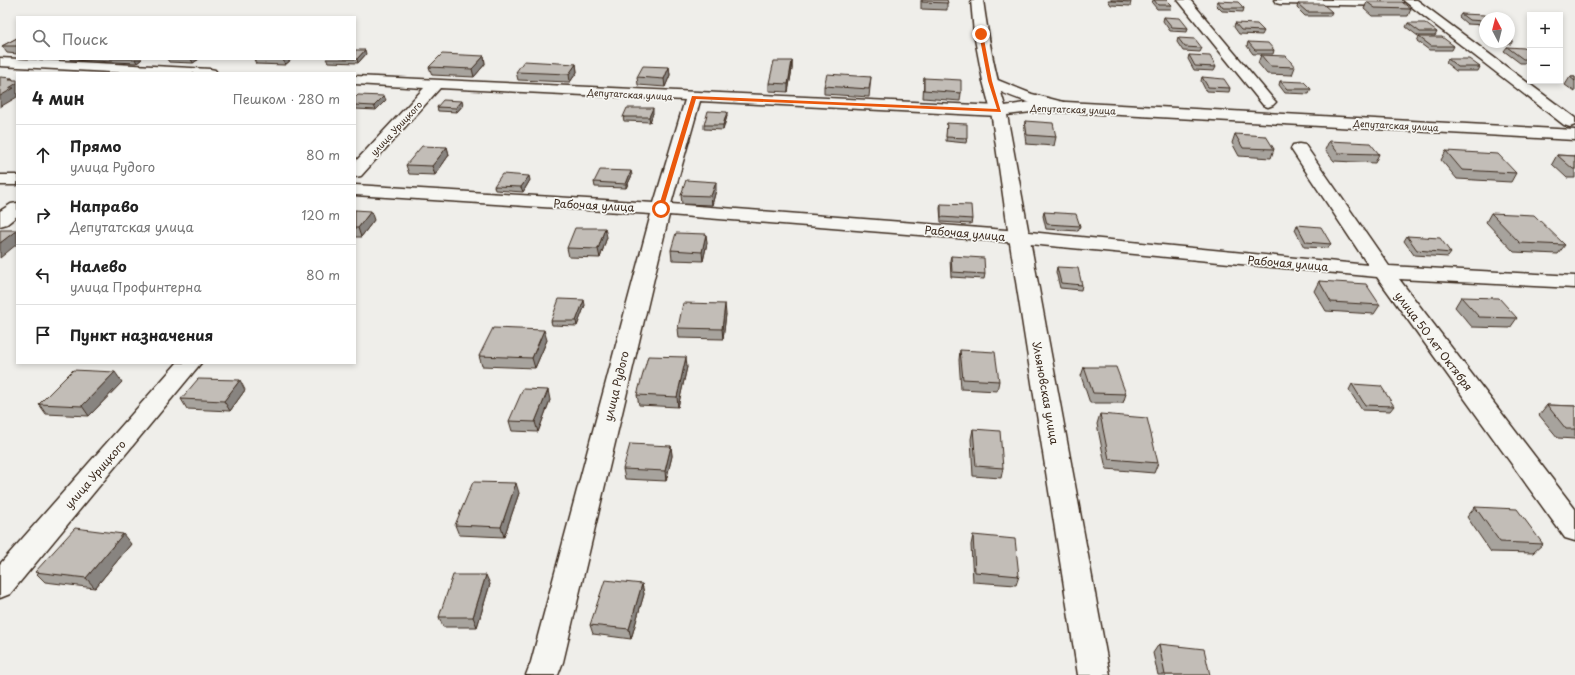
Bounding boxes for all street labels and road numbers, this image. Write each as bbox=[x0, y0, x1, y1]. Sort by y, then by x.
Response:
street label: Депутатская улица bbox=[586, 85, 673, 103]
street label: улица Урицкого bbox=[367, 97, 425, 159]
street label: Депутатская улица bbox=[1029, 100, 1116, 118]
street label: Депутатская улица bbox=[1352, 116, 1439, 134]
street label: Рабочая улица bbox=[553, 194, 635, 216]
street label: Рабочая улица bbox=[924, 221, 1006, 245]
street label: Рабочая улица bbox=[1247, 251, 1329, 275]
street label: улица 50 лет Октября bbox=[1391, 288, 1477, 394]
street label: Ульяновская улица bbox=[1029, 340, 1063, 446]
street label: улица Рудого bbox=[599, 349, 633, 423]
street label: улица Урицкого bbox=[60, 436, 130, 512]

